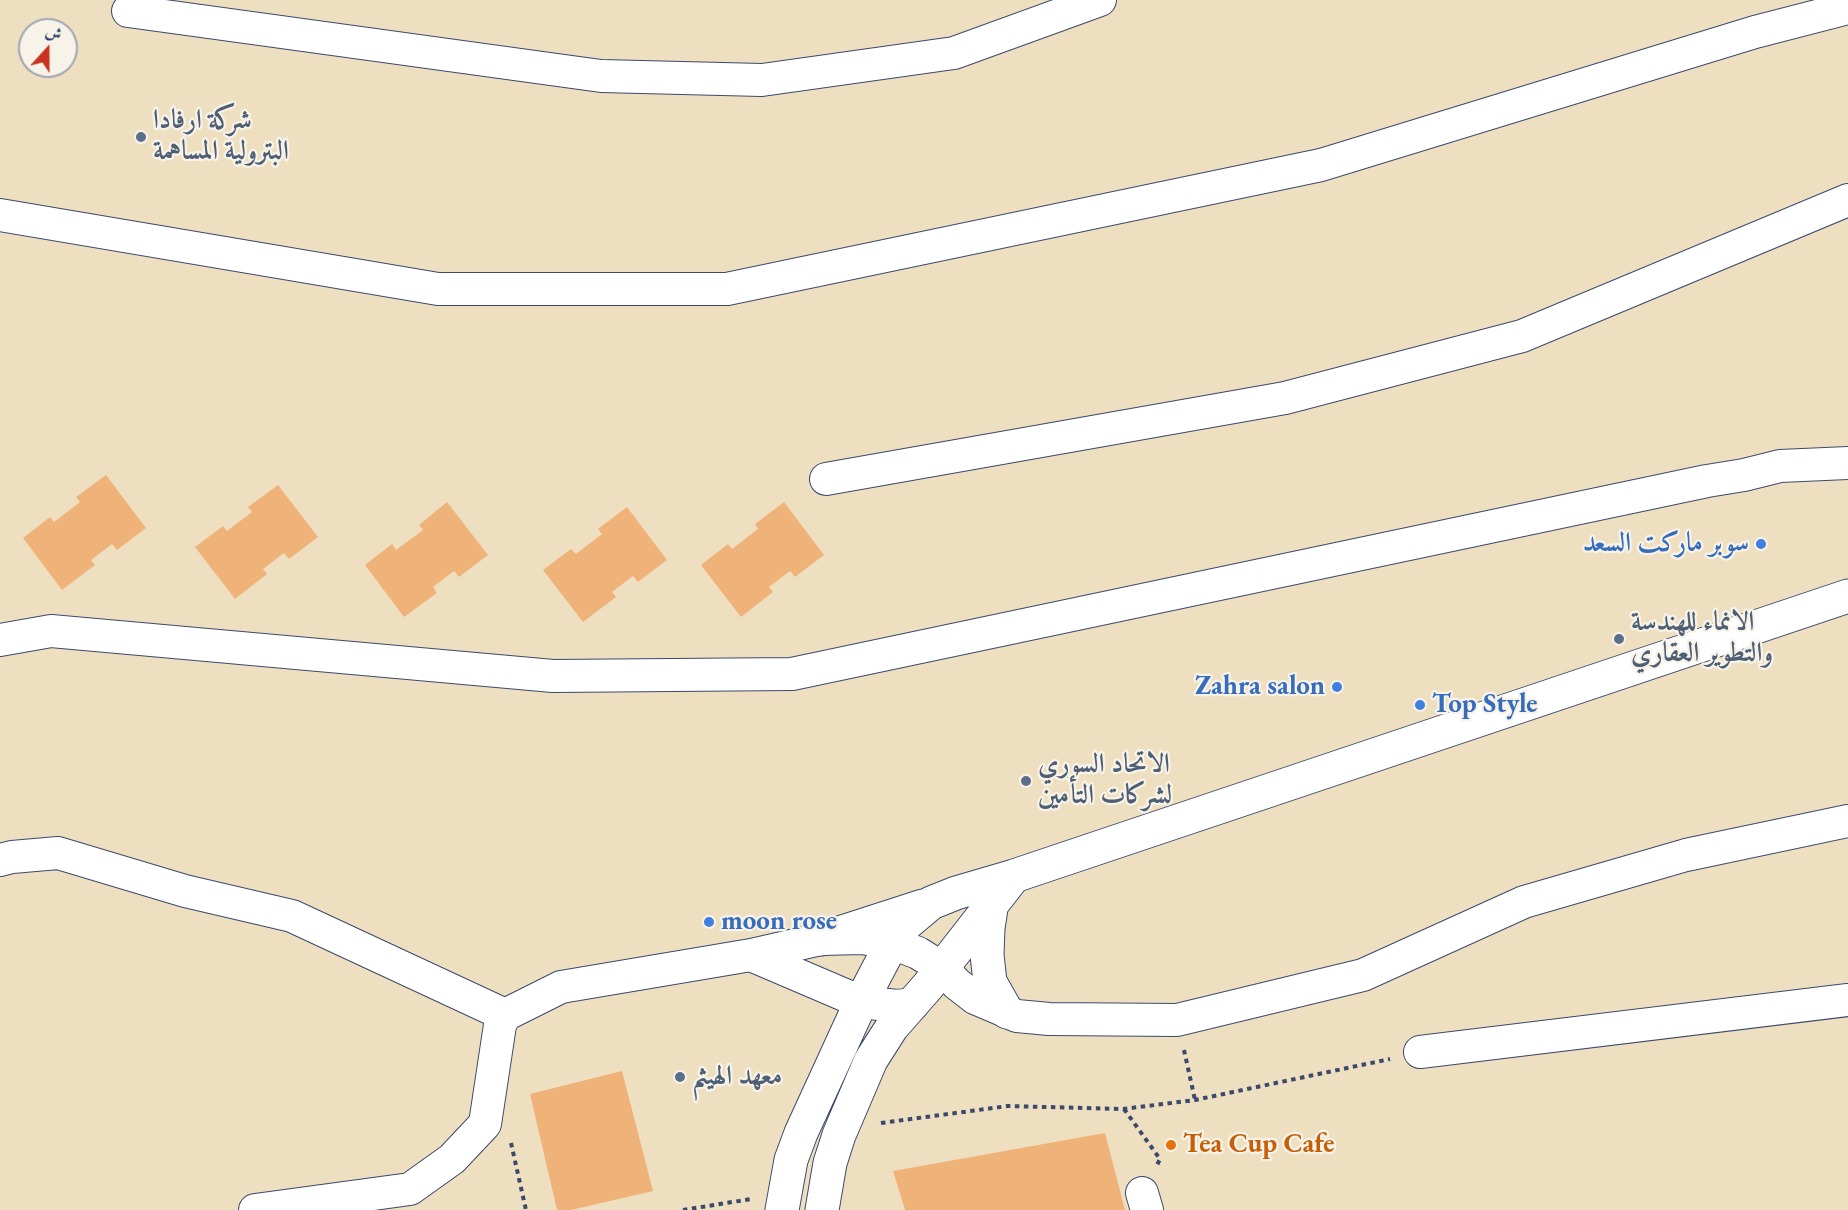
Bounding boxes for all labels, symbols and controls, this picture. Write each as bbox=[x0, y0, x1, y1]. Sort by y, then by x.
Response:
north arrow bbox=[18, 18, 78, 78]
text: ش bbox=[43, 20, 65, 45]
place label: شركة ارفادا البترولية المساهمة bbox=[153, 105, 289, 168]
marker: شركة ارفادا البترولية المساهمة bbox=[134, 130, 148, 144]
place label: سوبر ماركت السعد bbox=[1583, 528, 1749, 560]
marker: سوبر ماركت السعد bbox=[1754, 537, 1768, 551]
place label: الانماء للهندسة والتطوير العقاري bbox=[1631, 607, 1773, 670]
marker: الانماء للهندسة والتطوير العقاري bbox=[1612, 632, 1626, 646]
place label: Zahra salon bbox=[1195, 671, 1325, 703]
marker: Zahra salon bbox=[1330, 680, 1344, 694]
place label: Top Style bbox=[1432, 689, 1538, 721]
marker: Top Style bbox=[1413, 698, 1427, 712]
place label: الاتحاد السوري لشركات التأمين bbox=[1038, 749, 1172, 812]
marker: الاتحاد السوري لشركات التأمين bbox=[1019, 774, 1033, 788]
place label: moon rose bbox=[721, 906, 837, 938]
marker: moon rose bbox=[702, 915, 716, 929]
place label: معهد الهيثم bbox=[692, 1061, 782, 1093]
marker: معهد الهيثم bbox=[673, 1070, 687, 1084]
place label: Tea Cup Cafe bbox=[1183, 1129, 1335, 1161]
marker: Tea Cup Cafe bbox=[1164, 1138, 1178, 1152]

